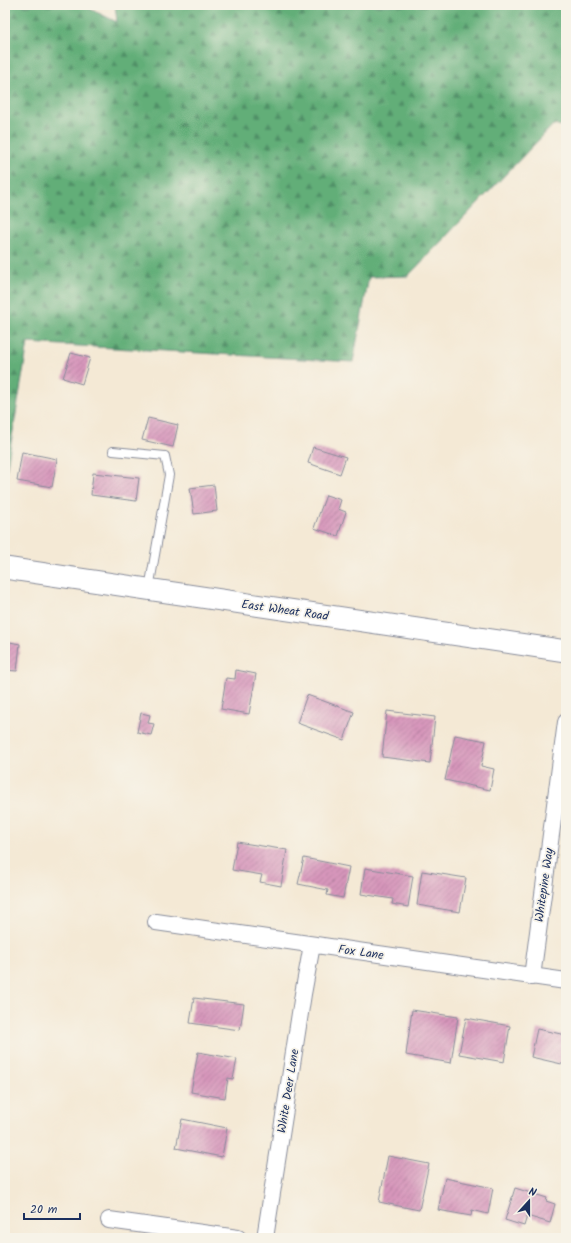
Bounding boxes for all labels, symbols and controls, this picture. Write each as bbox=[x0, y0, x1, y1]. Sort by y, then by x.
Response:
street label: East Wheat Road bbox=[240, 595, 331, 626]
street label: Whitepine Way bbox=[530, 846, 559, 923]
street label: Fox Lane bbox=[337, 940, 385, 965]
street label: White Deer Lane bbox=[272, 1047, 305, 1134]
north arrow bbox=[509, 1181, 549, 1221]
text: N bbox=[526, 1183, 539, 1202]
scale bar bbox=[24, 1195, 80, 1221]
text: 20 m bbox=[30, 1200, 58, 1219]

